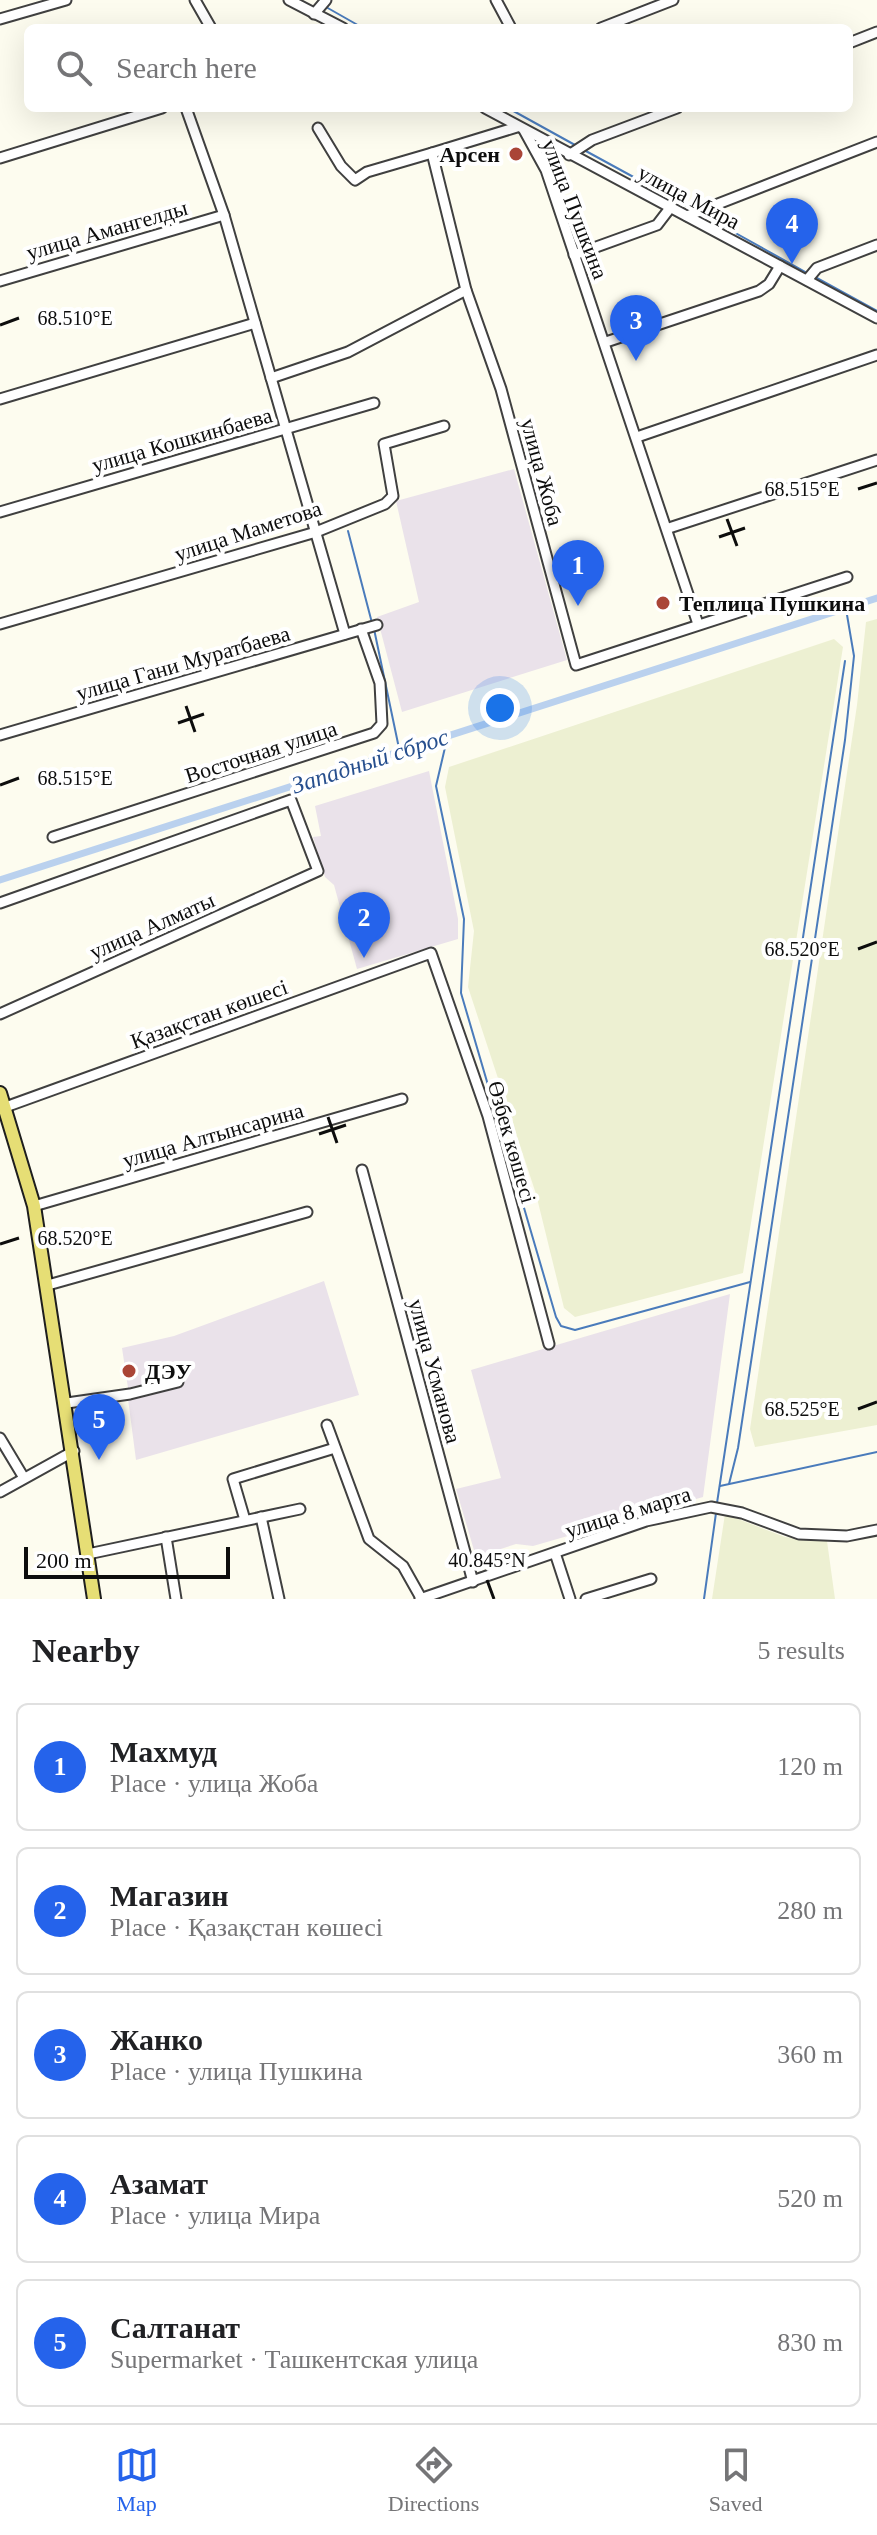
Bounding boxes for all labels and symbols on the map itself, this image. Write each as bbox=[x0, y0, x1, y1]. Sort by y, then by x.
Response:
street label: улица Пушкина bbox=[537, 136, 613, 283]
place label: Арсен bbox=[439, 142, 500, 167]
marker: Арсен bbox=[507, 145, 525, 163]
street label: улица Мира bbox=[634, 160, 744, 234]
street label: улица Амангелды bbox=[24, 195, 191, 265]
pin: 4 bbox=[766, 198, 818, 264]
pin: 3 bbox=[610, 295, 662, 361]
text: 68.510°E bbox=[37, 307, 113, 329]
street label: улица Кошкинбаева bbox=[89, 402, 275, 478]
street label: улица Жоба bbox=[516, 415, 568, 529]
text: 68.515°E bbox=[764, 478, 840, 500]
street label: улица Маметова bbox=[171, 495, 325, 567]
pin: 1 bbox=[552, 540, 604, 606]
place label: Теплица Пушкина bbox=[679, 591, 865, 616]
marker: Теплица Пушкина bbox=[654, 594, 672, 612]
street label: улица Гани Муратбаева bbox=[73, 620, 293, 706]
your location bbox=[480, 688, 520, 728]
street label: Восточная улица bbox=[182, 716, 340, 788]
water label: Западный сброс bbox=[288, 723, 452, 799]
text: 68.515°E bbox=[37, 767, 113, 789]
street label: улица Алматы bbox=[86, 887, 219, 965]
pin: 2 bbox=[338, 892, 390, 958]
text: 68.520°E bbox=[764, 938, 840, 960]
street label: Қазақстан көшесі bbox=[127, 974, 291, 1054]
street label: Өзбек көшесі bbox=[483, 1078, 541, 1206]
street label: улица Алтынсарина bbox=[120, 1097, 307, 1173]
text: 68.520°E bbox=[37, 1227, 113, 1249]
street label: улица Усманова bbox=[404, 1296, 466, 1446]
place label: ДЭУ bbox=[145, 1359, 192, 1384]
marker: ДЭУ bbox=[120, 1362, 138, 1380]
pin: 5 bbox=[73, 1394, 125, 1460]
text: 68.525°E bbox=[764, 1398, 840, 1420]
street label: улица 8 марта bbox=[562, 1481, 694, 1543]
scale bar bbox=[24, 1543, 230, 1579]
text: 40.845°N bbox=[448, 1549, 526, 1571]

